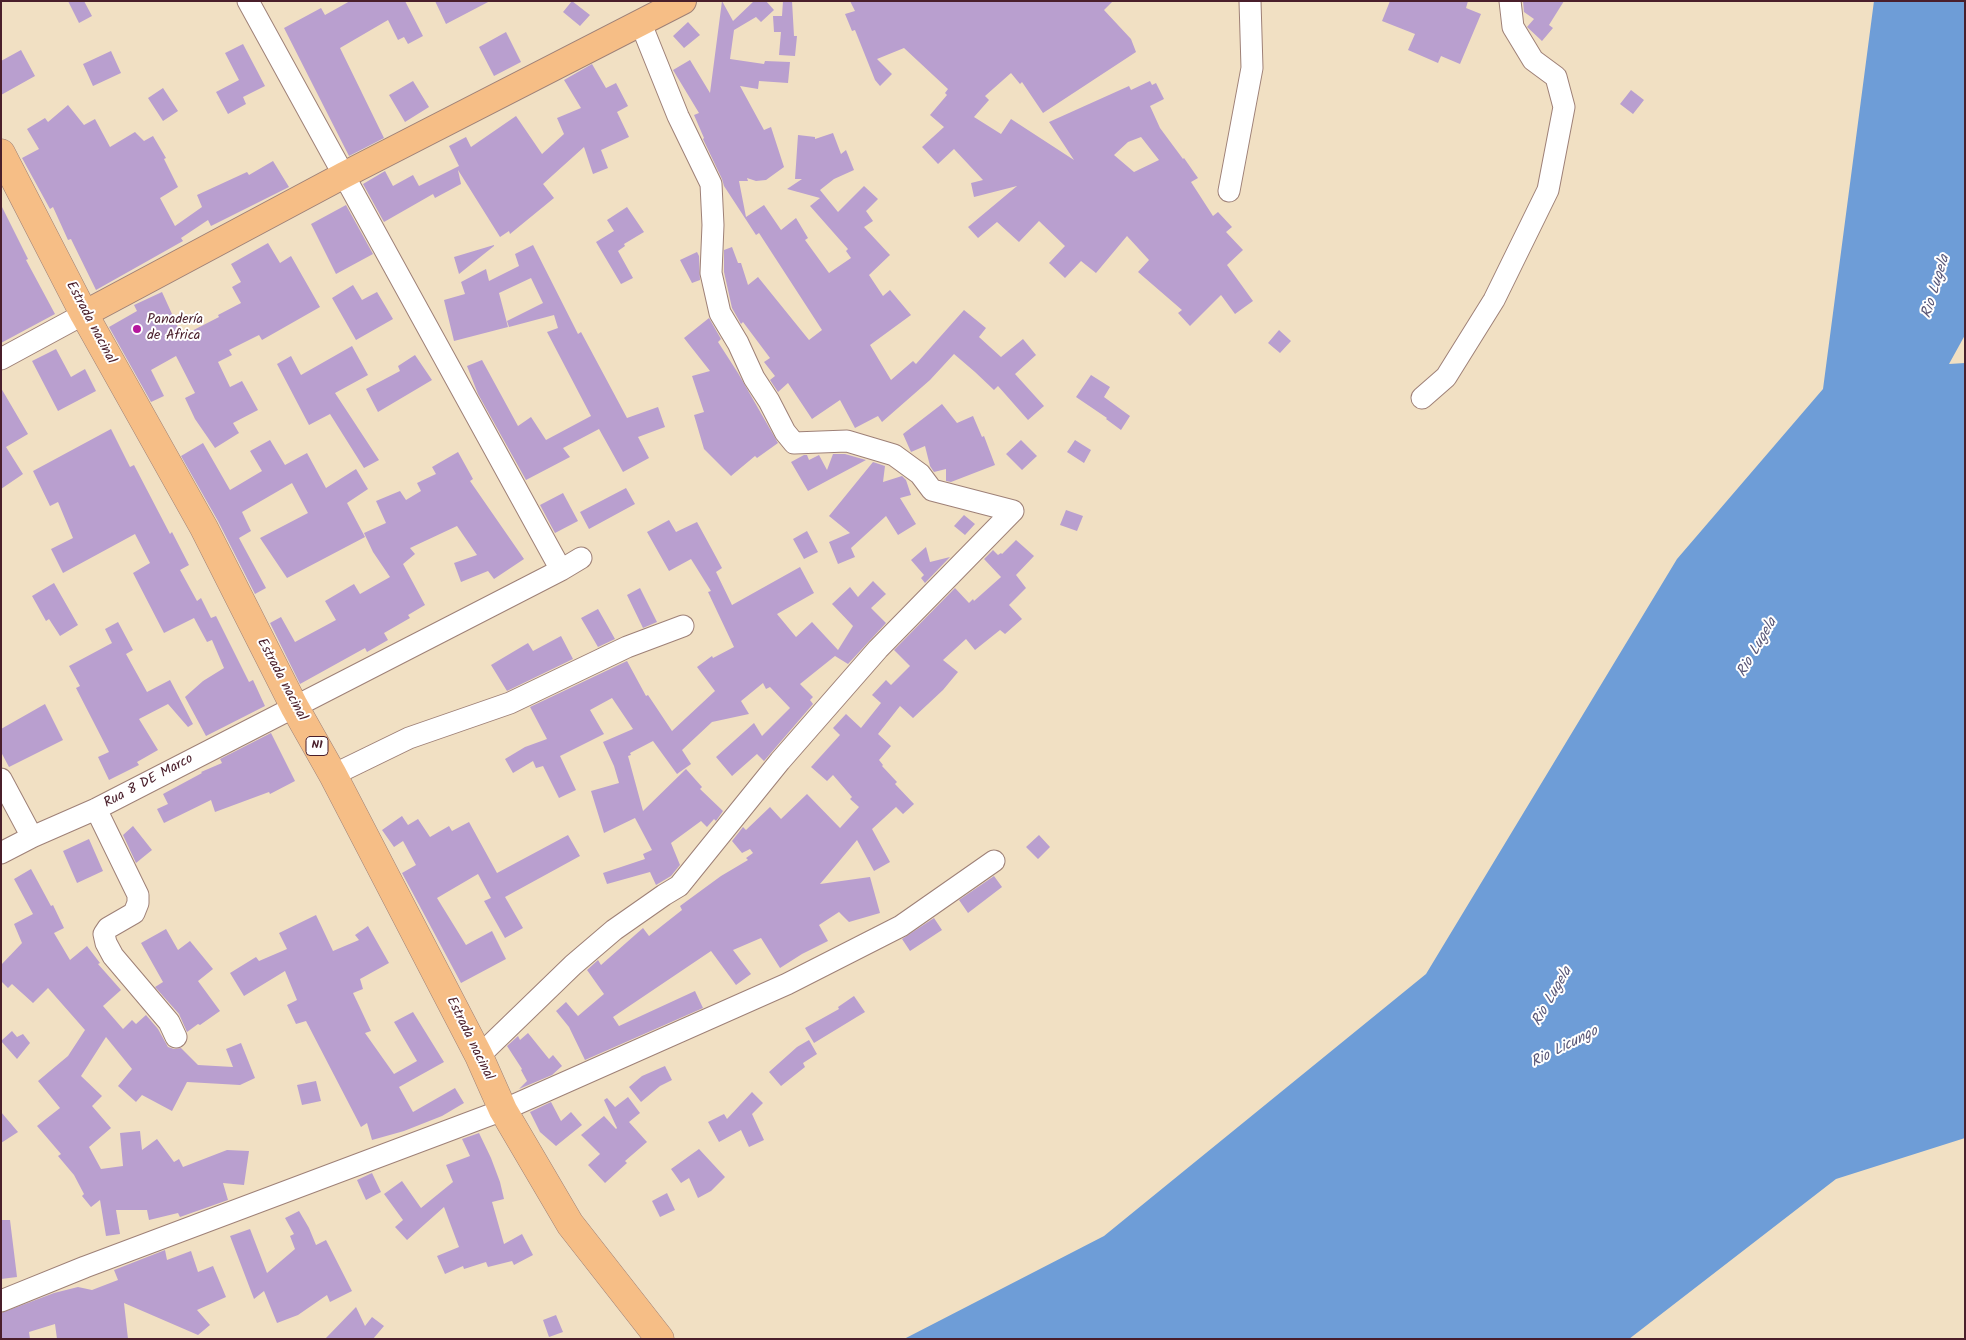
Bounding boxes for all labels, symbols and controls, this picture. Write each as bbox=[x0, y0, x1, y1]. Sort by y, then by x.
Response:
water label: Rio Lugela bbox=[1919, 253, 1955, 321]
street label: Estrada nacinal bbox=[61, 279, 119, 367]
place label: Panadería de Africa bbox=[147, 313, 203, 346]
marker: Panadería de Africa bbox=[131, 323, 143, 335]
water label: Rio Lugela bbox=[1734, 615, 1782, 681]
street label: Estrada nacinal bbox=[252, 636, 310, 724]
road number: N1 bbox=[306, 736, 328, 756]
street label: Rua 8 DE Marco bbox=[101, 751, 197, 813]
water label: Rio Lugela bbox=[1529, 964, 1577, 1030]
street label: Estrada nacinal bbox=[442, 994, 496, 1084]
water label: Rio Licungo bbox=[1529, 1023, 1601, 1073]

